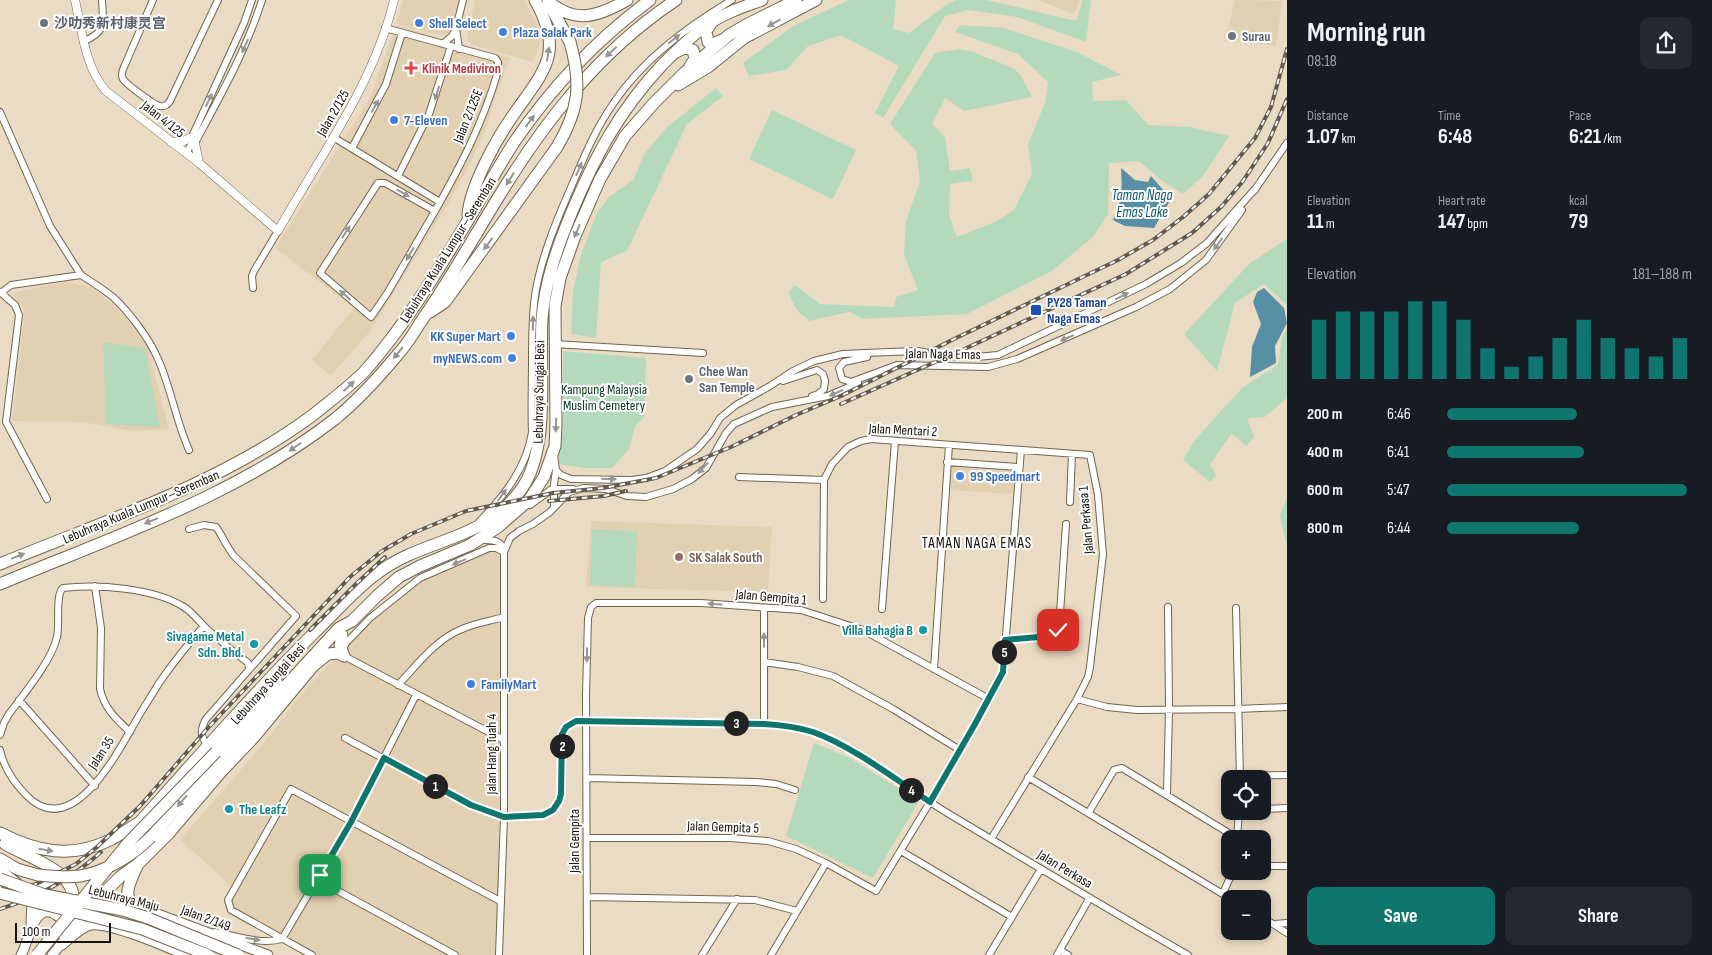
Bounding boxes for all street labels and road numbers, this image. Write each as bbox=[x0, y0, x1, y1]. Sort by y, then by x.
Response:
street label: Jalan 2/125 bbox=[312, 86, 353, 140]
street label: Jalan 2/125E bbox=[449, 86, 487, 146]
street label: Jalan 4/125 bbox=[137, 96, 189, 142]
street label: Lebuhraya Kuala Lumpur–Seremban bbox=[396, 174, 500, 326]
street label: Lebuhraya Sungai Besi bbox=[530, 340, 548, 444]
street label: Jalan Naga Emas bbox=[904, 345, 981, 363]
street label: Jalan Mentari 2 bbox=[867, 420, 938, 440]
street label: Lebuhraya Kuala Lumpur–Seremban bbox=[60, 466, 222, 548]
street label: Jalan Perkasa 1 bbox=[1075, 485, 1098, 556]
street label: Jalan Gempita 1 bbox=[734, 585, 807, 609]
street label: Lebuhraya Sungai Besi bbox=[227, 640, 309, 728]
street label: Jalan Hang Tuah 4 bbox=[483, 713, 500, 795]
street label: Jalan 35 bbox=[84, 733, 118, 774]
street label: Jalan Gempita bbox=[566, 809, 583, 874]
street label: Jalan Gempita 5 bbox=[686, 817, 760, 837]
street label: Jalan Perkasa bbox=[1034, 845, 1096, 892]
street label: Lebuhraya Maju bbox=[87, 881, 161, 915]
street label: Jalan 2/149 bbox=[178, 901, 233, 935]

